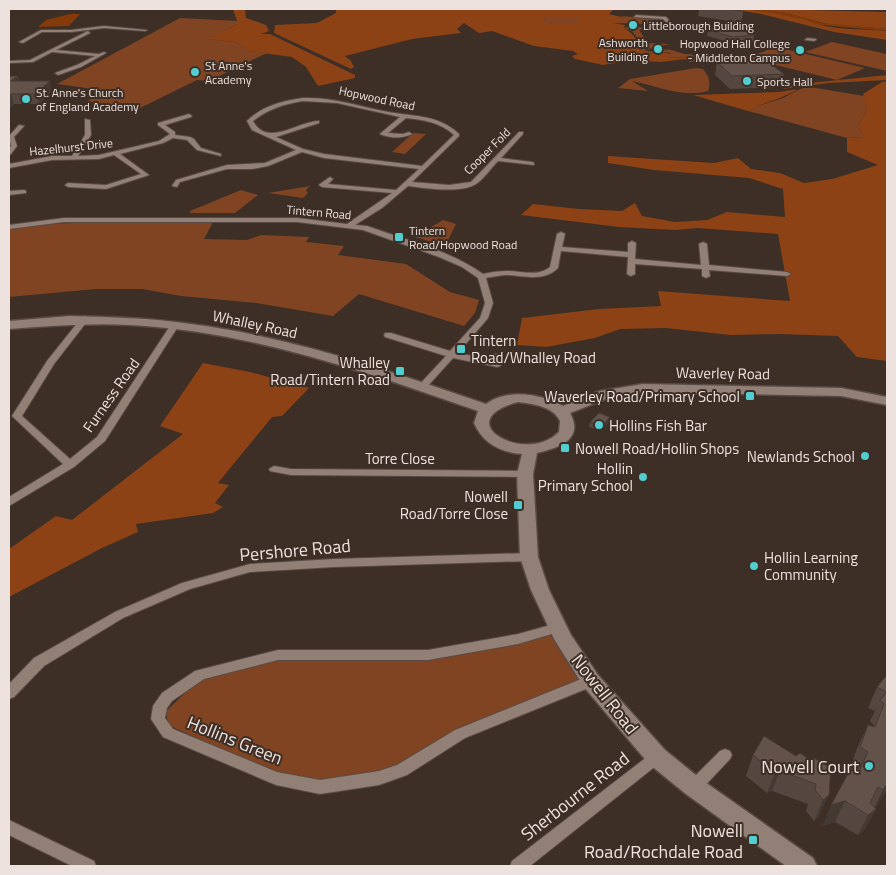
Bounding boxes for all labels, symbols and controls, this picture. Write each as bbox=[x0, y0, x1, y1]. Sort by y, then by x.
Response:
place label: Littleborough Building bbox=[643, 16, 754, 35]
marker: Littleborough Building bbox=[627, 19, 639, 31]
place label: Ashworth Building bbox=[599, 33, 648, 66]
place label: Hopwood Hall College - Middleton Campus bbox=[680, 34, 790, 67]
marker: Ashworth Building bbox=[652, 43, 664, 55]
marker: Hopwood Hall College - Middleton Campus bbox=[794, 44, 806, 56]
place label: St Anne's Academy bbox=[205, 56, 253, 89]
marker: St Anne's Academy bbox=[189, 66, 201, 78]
place label: Sports Hall bbox=[757, 72, 812, 91]
marker: Sports Hall bbox=[741, 75, 753, 87]
street label: Hopwood Road bbox=[337, 81, 417, 115]
place label: St. Anne's Church of England Academy bbox=[36, 83, 139, 116]
marker: St. Anne's Church of England Academy bbox=[20, 93, 32, 105]
street label: Cooper Fold bbox=[459, 123, 515, 179]
street label: Hazelhurst Drive bbox=[28, 133, 114, 161]
street label: Tintern Road bbox=[286, 200, 352, 224]
place label: Tintern Road/Hopwood Road bbox=[409, 221, 517, 254]
marker: Tintern Road/Hopwood Road bbox=[393, 231, 405, 243]
street label: Whalley Road bbox=[210, 304, 300, 344]
place label: Tintern Road/Whalley Road bbox=[471, 329, 596, 369]
marker: Tintern Road/Whalley Road bbox=[455, 343, 467, 355]
place label: Whalley Road/Tintern Road bbox=[270, 351, 390, 391]
street label: Furness Road bbox=[77, 353, 145, 437]
street label: Waverley Road bbox=[676, 361, 770, 385]
marker: Whalley Road/Tintern Road bbox=[394, 365, 406, 377]
place label: Waverley Road/Primary School bbox=[544, 385, 740, 408]
marker: Waverley Road/Primary School bbox=[744, 390, 756, 402]
place label: Hollins Fish Bar bbox=[609, 414, 707, 437]
marker: Hollins Fish Bar bbox=[593, 419, 605, 431]
place label: Nowell Road/Hollin Shops bbox=[575, 437, 739, 460]
marker: Nowell Road/Hollin Shops bbox=[559, 442, 571, 454]
place label: Newlands School bbox=[747, 445, 855, 468]
street label: Torre Close bbox=[365, 447, 435, 470]
marker: Newlands School bbox=[859, 450, 871, 462]
place label: Hollin Primary School bbox=[538, 457, 633, 497]
marker: Hollin Primary School bbox=[637, 471, 649, 483]
place label: Nowell Road/Torre Close bbox=[400, 485, 508, 525]
marker: Nowell Road/Torre Close bbox=[512, 499, 524, 511]
street label: Pershore Road bbox=[238, 532, 352, 568]
place label: Hollin Learning Community bbox=[764, 546, 858, 586]
marker: Hollin Learning Community bbox=[748, 560, 760, 572]
street label: Nowell Road bbox=[565, 648, 645, 740]
street label: Hollins Green bbox=[183, 709, 287, 771]
street label: Sherbourne Road bbox=[515, 745, 635, 847]
place label: Nowell Court bbox=[761, 753, 860, 780]
marker: Nowell Court bbox=[863, 760, 875, 772]
place label: Nowell Road/Rochdale Road bbox=[584, 817, 743, 865]
marker: Nowell Road/Rochdale Road bbox=[747, 834, 759, 846]

